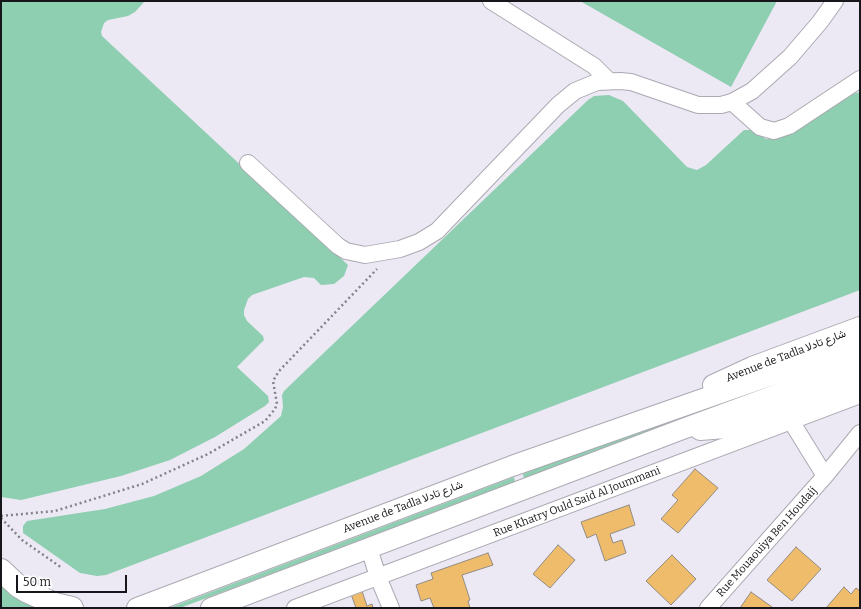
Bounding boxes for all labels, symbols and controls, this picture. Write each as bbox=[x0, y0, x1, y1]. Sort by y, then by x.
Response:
street label: Avenue de Tadla شارع تادلا bbox=[724, 327, 848, 385]
street label: Rue Khatry Ould Said Al Joummani bbox=[492, 464, 662, 540]
street label: Avenue de Tadla شارع تادلا bbox=[341, 478, 465, 536]
street label: Rue Mouaouiya Ben Houdaij bbox=[714, 484, 820, 600]
scale bar bbox=[18, 567, 129, 593]
text: 50 m bbox=[23, 575, 51, 589]

